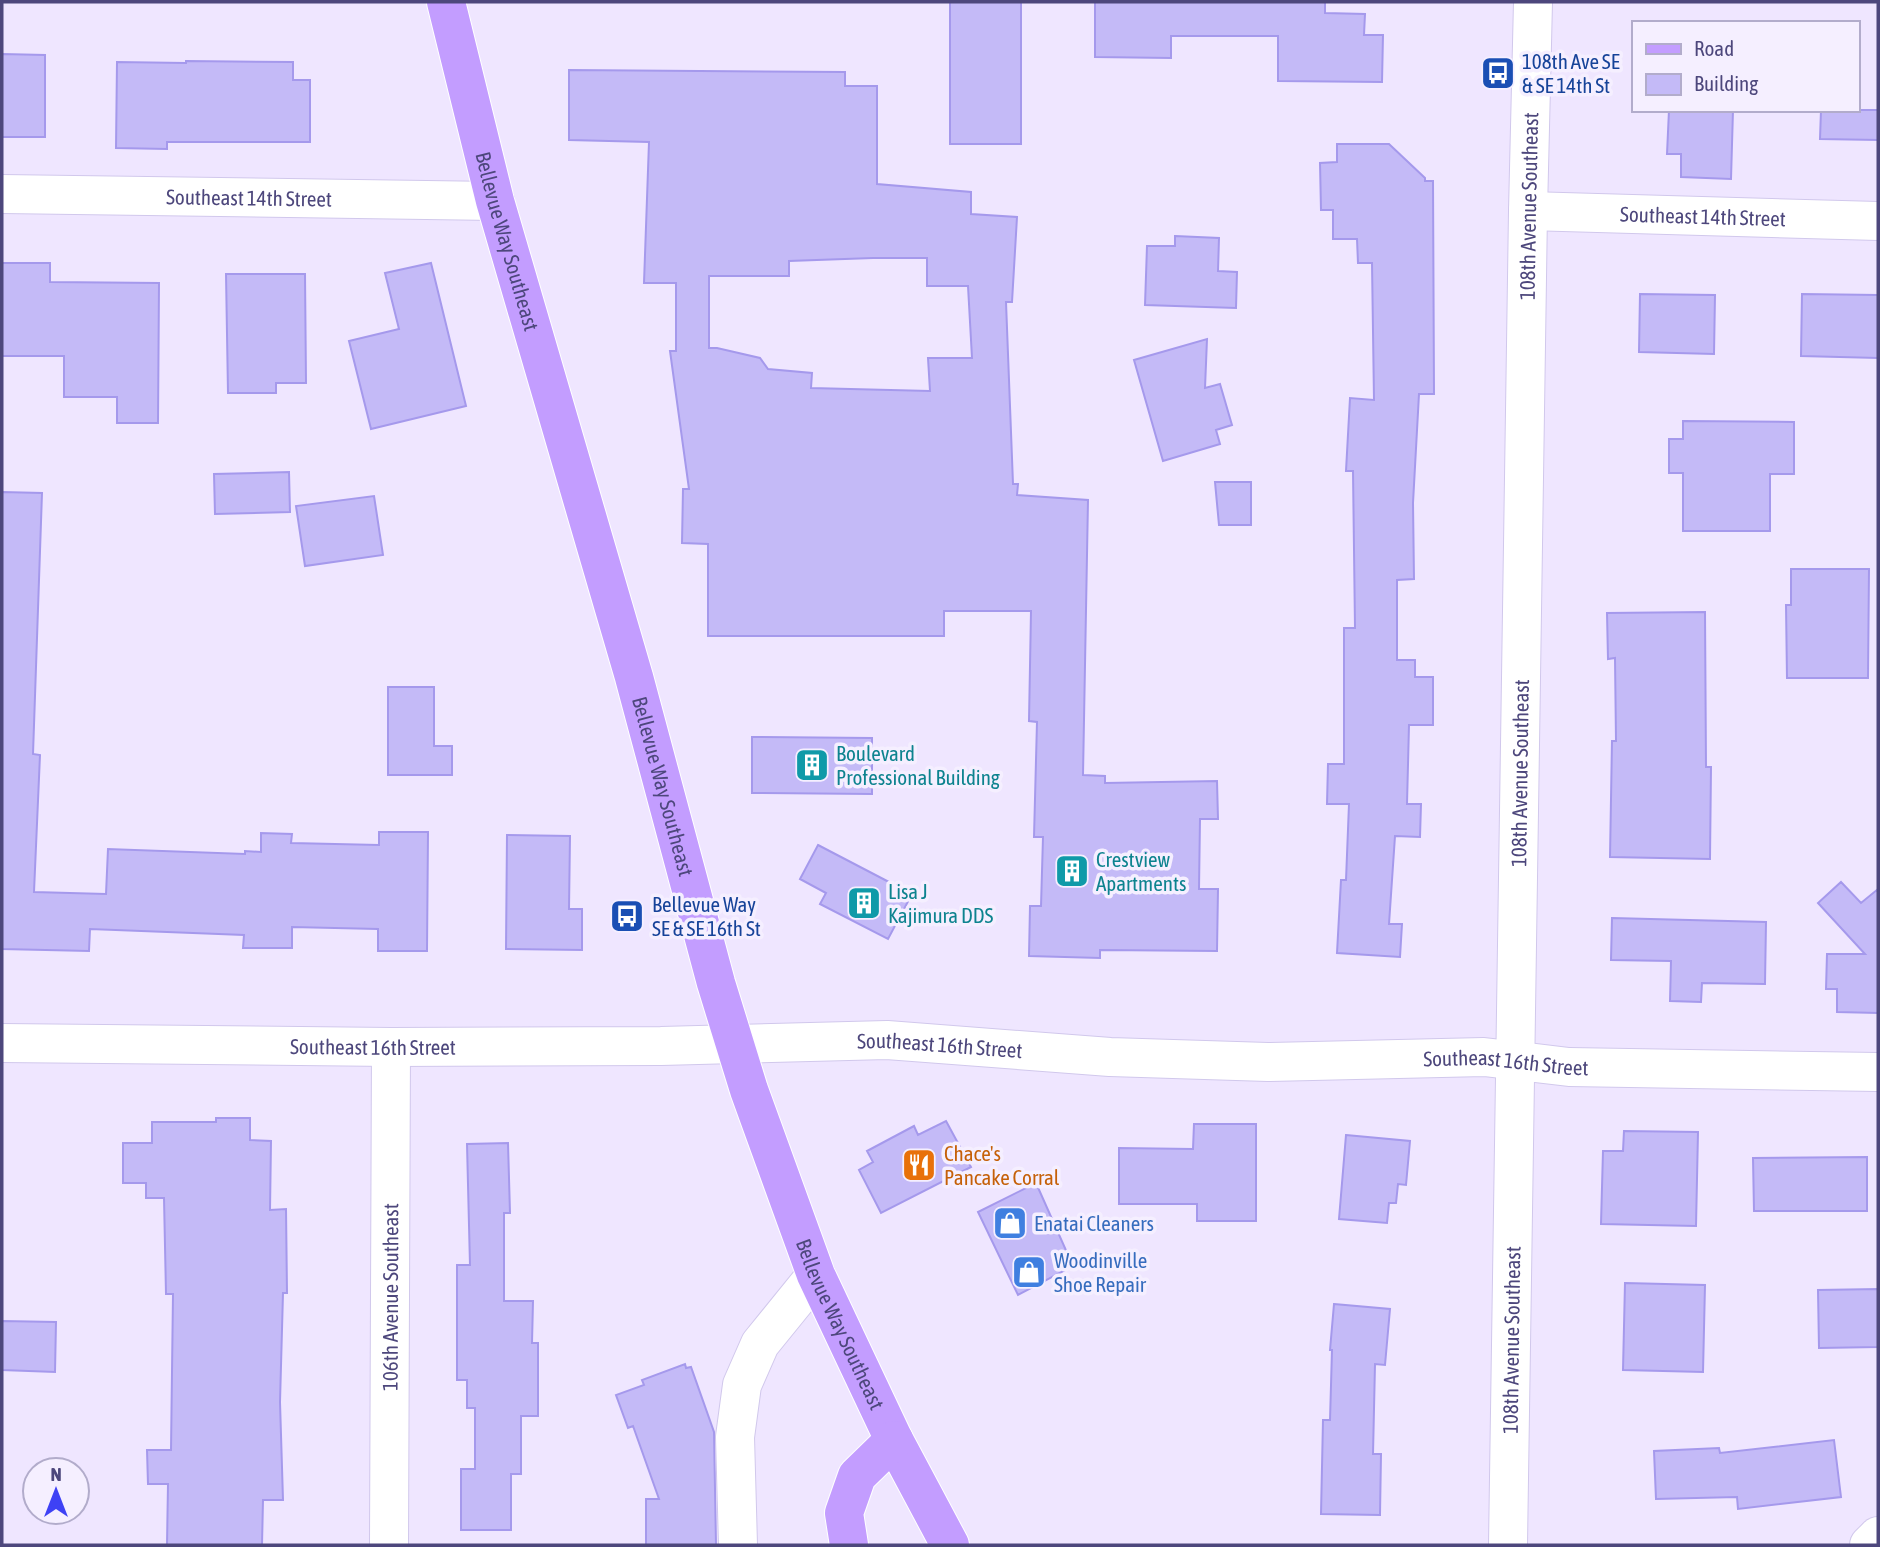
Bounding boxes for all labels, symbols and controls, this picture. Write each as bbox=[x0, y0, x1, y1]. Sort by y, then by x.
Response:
legend bbox=[1632, 21, 1859, 112]
text: Road bbox=[1694, 36, 1734, 60]
place label: 108th Ave SE & SE 14th St bbox=[1522, 49, 1620, 97]
bus stop icon: 108th Ave SE & SE 14th St bbox=[1479, 54, 1517, 92]
text: Building bbox=[1694, 71, 1758, 95]
street label: 108th Avenue Southeast bbox=[1515, 112, 1542, 300]
street label: Bellevue Way Southeast bbox=[471, 149, 544, 333]
street label: Southeast 14th Street bbox=[166, 184, 332, 211]
street label: Southeast 14th Street bbox=[1620, 202, 1786, 230]
street label: 108th Avenue Southeast bbox=[1506, 679, 1533, 867]
street label: Bellevue Way Southeast bbox=[628, 694, 699, 879]
place label: Boulevard Professional Building bbox=[836, 741, 1000, 789]
building icon: Boulevard Professional Building bbox=[793, 746, 831, 784]
place label: Crestview Apartments bbox=[1096, 847, 1186, 895]
building icon: Crestview Apartments bbox=[1053, 852, 1091, 890]
place label: Lisa J Kajimura DDS bbox=[888, 879, 993, 927]
building icon: Lisa J Kajimura DDS bbox=[845, 884, 883, 922]
place label: Bellevue Way SE & SE 16th St bbox=[652, 892, 761, 940]
bus stop icon: Bellevue Way SE & SE 16th St bbox=[608, 897, 646, 935]
street label: Southeast 16th Street bbox=[857, 1028, 1023, 1062]
street label: Southeast 16th Street bbox=[290, 1034, 456, 1059]
street label: Southeast 16th Street bbox=[1423, 1045, 1589, 1079]
place label: Chace's Pancake Corral bbox=[944, 1141, 1060, 1189]
restaurant icon: Chace's Pancake Corral bbox=[900, 1146, 938, 1184]
street label: 106th Avenue Southeast bbox=[378, 1203, 402, 1391]
shop icon: Enatai Cleaners bbox=[991, 1204, 1029, 1242]
place label: Enatai Cleaners bbox=[1034, 1211, 1154, 1235]
street label: Bellevue Way Southeast bbox=[792, 1235, 890, 1413]
street label: 108th Avenue Southeast bbox=[1498, 1246, 1524, 1434]
place label: Woodinville Shoe Repair bbox=[1054, 1248, 1147, 1296]
shop icon: Woodinville Shoe Repair bbox=[1010, 1253, 1048, 1291]
north arrow bbox=[21, 1456, 91, 1526]
text: N bbox=[50, 1463, 62, 1485]

